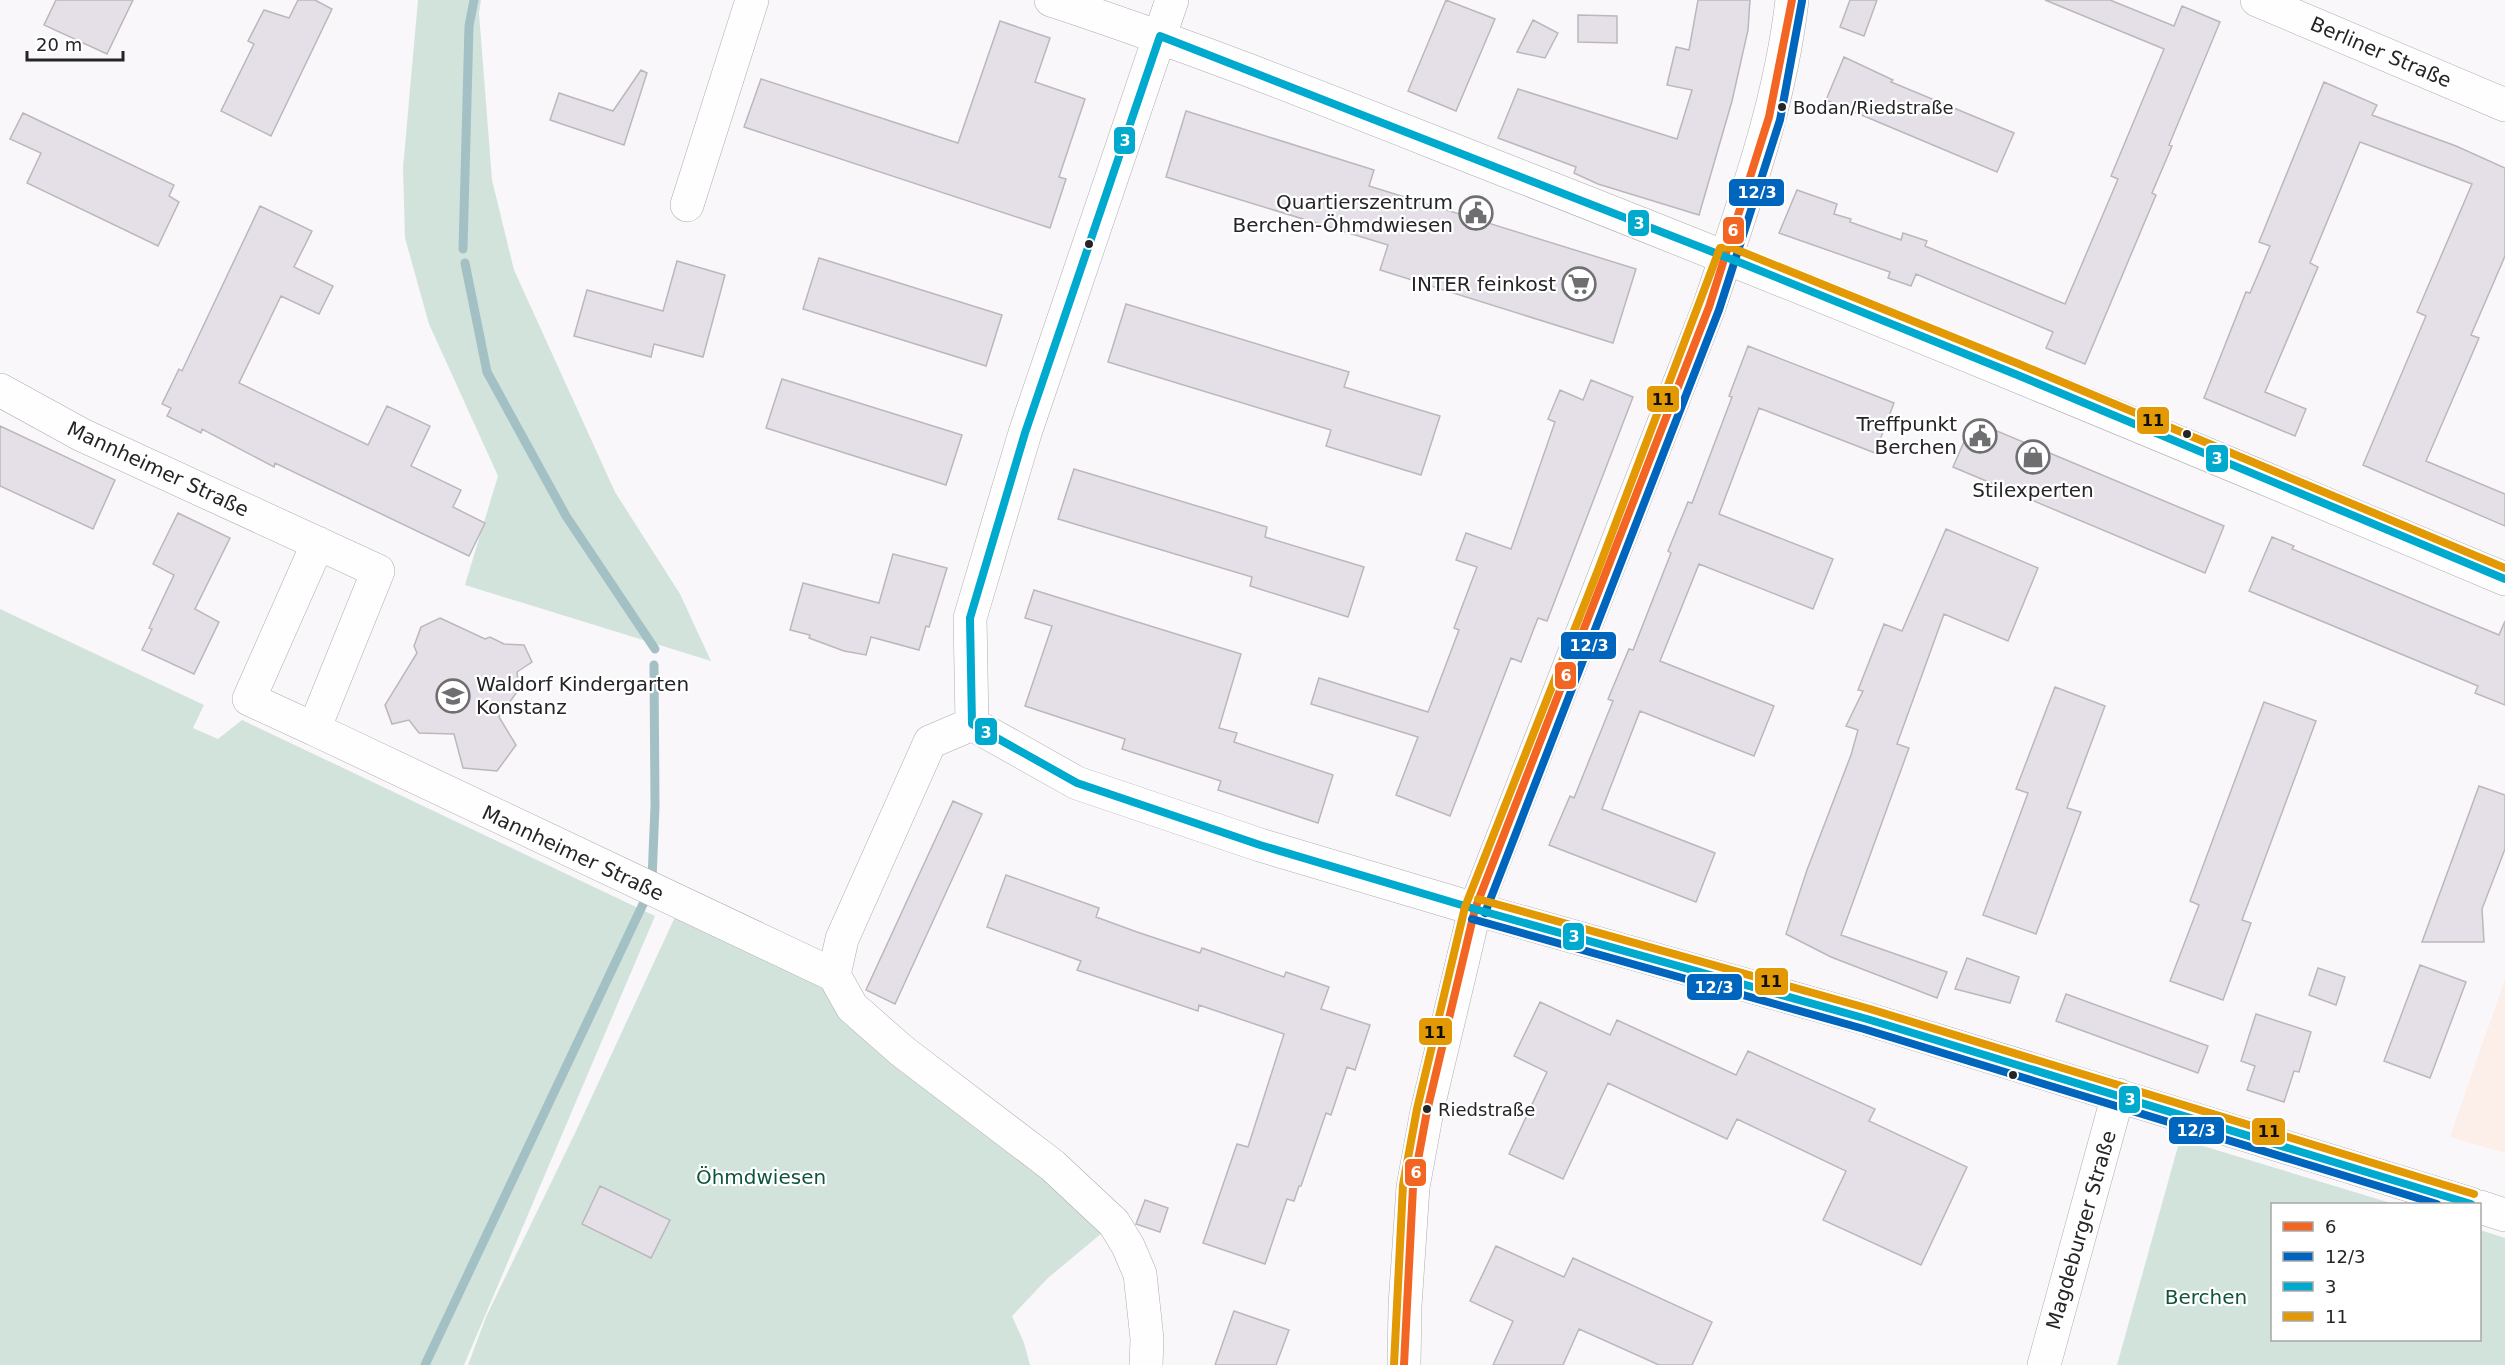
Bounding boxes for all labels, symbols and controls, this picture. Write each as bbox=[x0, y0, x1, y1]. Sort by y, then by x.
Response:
street label: Berliner Straße bbox=[2307, 11, 2455, 93]
scale bar bbox=[27, 24, 123, 62]
text: 20 m bbox=[36, 34, 82, 55]
place label: Bodan/Riedstraße bbox=[1793, 97, 1954, 118]
marker: Bodan/Riedstraße bbox=[1776, 101, 1788, 113]
line badge: 3 bbox=[1113, 126, 1136, 155]
text: 3 bbox=[1119, 131, 1131, 150]
line badge: 12/3 bbox=[1728, 178, 1785, 207]
text: 12/3 bbox=[1737, 183, 1777, 202]
place label: Quartierszentrum Berchen-Öhmdwiesen bbox=[1233, 190, 1453, 237]
public building icon: Quartierszentrum Berchen-Öhmdwiesen bbox=[1458, 195, 1494, 231]
line badge: 3 bbox=[1627, 209, 1650, 237]
text: 3 bbox=[1633, 214, 1645, 233]
line badge: 6 bbox=[1722, 216, 1745, 245]
text: 6 bbox=[1727, 221, 1739, 240]
unlabelled marker bbox=[1083, 238, 1095, 250]
supermarket icon: INTER feinkost bbox=[1561, 266, 1597, 302]
place label: INTER feinkost bbox=[1411, 272, 1556, 296]
line badge: 11 bbox=[1646, 385, 1680, 413]
text: 11 bbox=[1652, 390, 1674, 409]
line badge: 11 bbox=[2136, 406, 2170, 435]
text: 11 bbox=[2142, 411, 2164, 430]
place label: Treffpunkt Berchen bbox=[1855, 412, 1957, 459]
street label: Mannheimer Straße bbox=[63, 416, 253, 522]
public building icon: Treffpunkt Berchen bbox=[1962, 418, 1998, 454]
unlabelled marker bbox=[2181, 428, 2193, 440]
shop icon: Stilexperten bbox=[2015, 439, 2051, 475]
line badge: 3 bbox=[2205, 444, 2229, 473]
text: 3 bbox=[2211, 449, 2223, 468]
place label: Stilexperten bbox=[1972, 478, 2094, 502]
line badge: 12/3 bbox=[1560, 631, 1617, 660]
text: 12/3 bbox=[1569, 636, 1609, 655]
line badge: 6 bbox=[1554, 661, 1577, 690]
text: 6 bbox=[1560, 666, 1572, 685]
place label: Waldorf Kindergarten Konstanz bbox=[476, 672, 689, 719]
school or university icon: Waldorf Kindergarten Konstanz bbox=[435, 678, 471, 714]
line badge: 3 bbox=[974, 717, 998, 746]
text: 3 bbox=[980, 723, 992, 742]
street label: Mannheimer Straße bbox=[478, 800, 668, 906]
line badge: 3 bbox=[1562, 922, 1585, 951]
text: 3 bbox=[1568, 927, 1580, 946]
line badge: 11 bbox=[1754, 967, 1789, 996]
text: 11 bbox=[1760, 972, 1782, 991]
line badge: 12/3 bbox=[1686, 973, 1743, 1001]
text: 12/3 bbox=[1694, 978, 1734, 997]
line badge: 11 bbox=[1418, 1017, 1453, 1046]
text: 11 bbox=[1424, 1023, 1446, 1042]
unlabelled marker bbox=[2007, 1069, 2019, 1081]
line badge: 3 bbox=[2118, 1085, 2141, 1114]
text: 3 bbox=[2124, 1090, 2136, 1109]
place label: Riedstraße bbox=[1438, 1099, 1535, 1120]
marker: Riedstraße bbox=[1421, 1103, 1433, 1115]
line badge: 12/3 bbox=[2168, 1116, 2225, 1145]
line badge: 11 bbox=[2251, 1117, 2286, 1146]
text: 12/3 bbox=[2176, 1121, 2216, 1140]
text: 11 bbox=[2258, 1122, 2280, 1141]
street label: Magdeburger Straße bbox=[2041, 1128, 2121, 1332]
line badge: 6 bbox=[1404, 1158, 1427, 1187]
text: 6 bbox=[1410, 1163, 1422, 1182]
park label: Öhmdwiesen bbox=[696, 1165, 826, 1189]
legend bbox=[2271, 1203, 2481, 1341]
text: 6 bbox=[2325, 1216, 2336, 1237]
text: 12/3 bbox=[2325, 1246, 2365, 1267]
text: 3 bbox=[2325, 1276, 2336, 1297]
park label: Berchen bbox=[2165, 1285, 2247, 1309]
text: 11 bbox=[2325, 1306, 2348, 1327]

